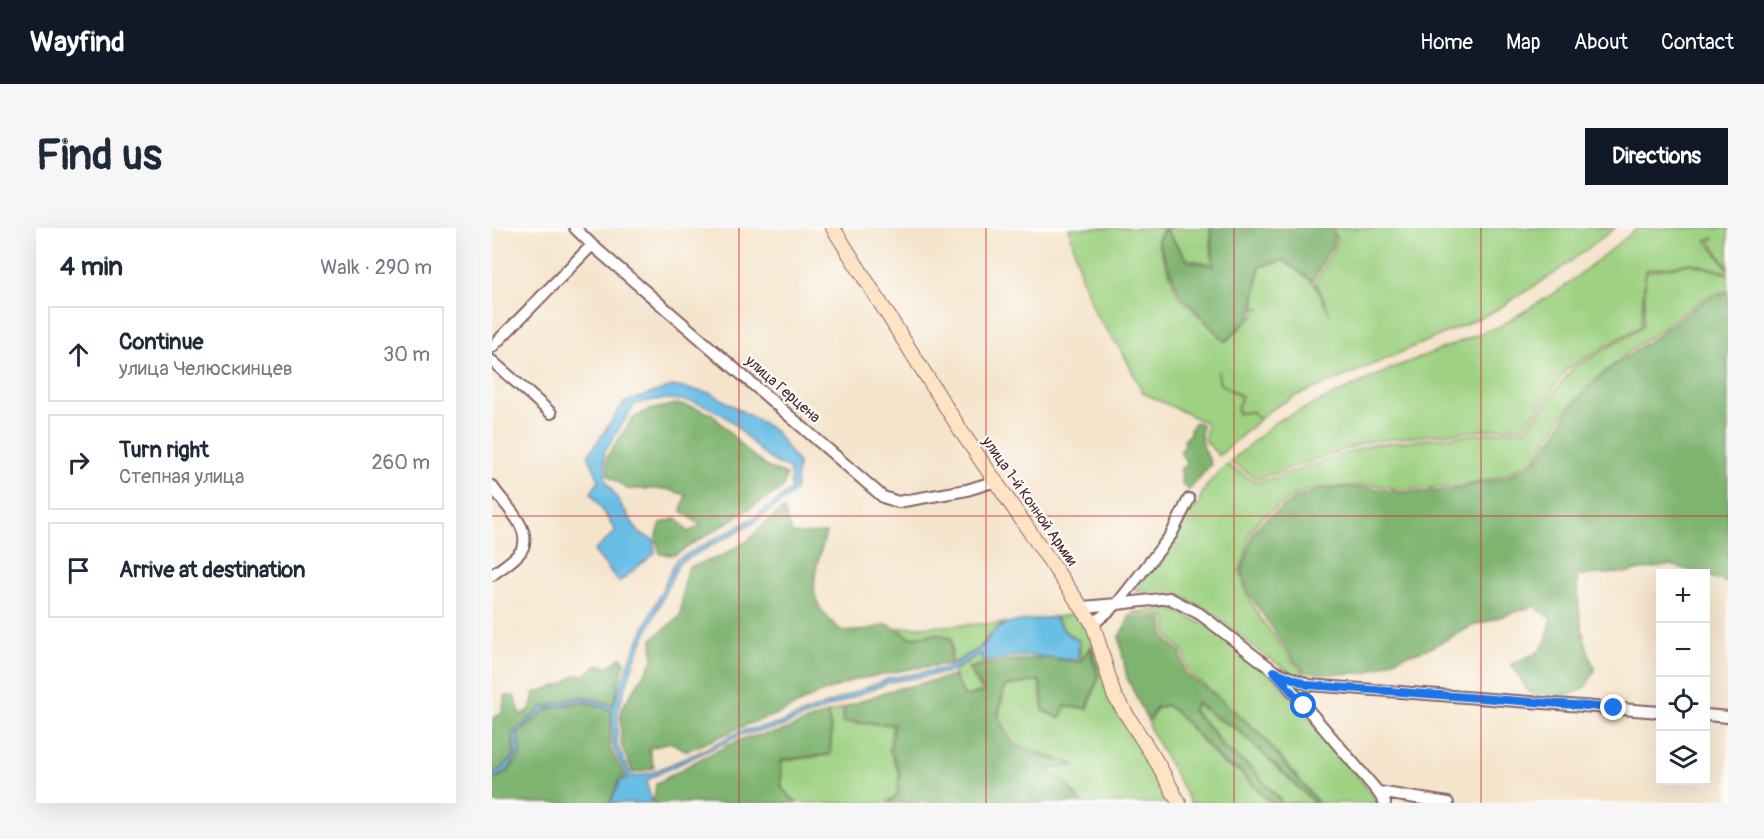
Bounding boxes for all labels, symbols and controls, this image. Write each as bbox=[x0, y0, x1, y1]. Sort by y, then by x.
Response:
text: Wayfind bbox=[30, 25, 125, 60]
text: Home bbox=[1420, 29, 1473, 56]
text: Map bbox=[1506, 29, 1541, 56]
text: About bbox=[1574, 29, 1628, 56]
text: Contact bbox=[1661, 29, 1734, 56]
button: Directions bbox=[1585, 128, 1728, 185]
text: Find us bbox=[36, 130, 162, 182]
text: 4 min bbox=[60, 251, 123, 283]
text: Walk · 290 m bbox=[320, 255, 432, 280]
text: Continue bbox=[119, 328, 203, 356]
icon: ahead bbox=[62, 338, 95, 371]
text: 30 m bbox=[383, 342, 430, 367]
street label: улица Герцена bbox=[740, 351, 824, 427]
text: улица Челюскинцев bbox=[119, 356, 293, 381]
street label: улица 1-й Конной Армии bbox=[977, 432, 1082, 570]
text: Turn right bbox=[119, 436, 209, 464]
icon: right bbox=[62, 446, 95, 479]
text: 260 m bbox=[371, 450, 430, 475]
text: Степная улица bbox=[119, 464, 244, 489]
icon: arrive bbox=[62, 554, 95, 587]
text: Arrive at destination bbox=[119, 556, 305, 584]
map controls bbox=[1656, 569, 1710, 785]
button: + bbox=[1656, 569, 1710, 623]
button: − bbox=[1656, 623, 1710, 677]
button: locate bbox=[1656, 677, 1710, 731]
route start bbox=[1290, 692, 1316, 718]
route end bbox=[1600, 694, 1626, 720]
button: layers bbox=[1656, 731, 1710, 785]

